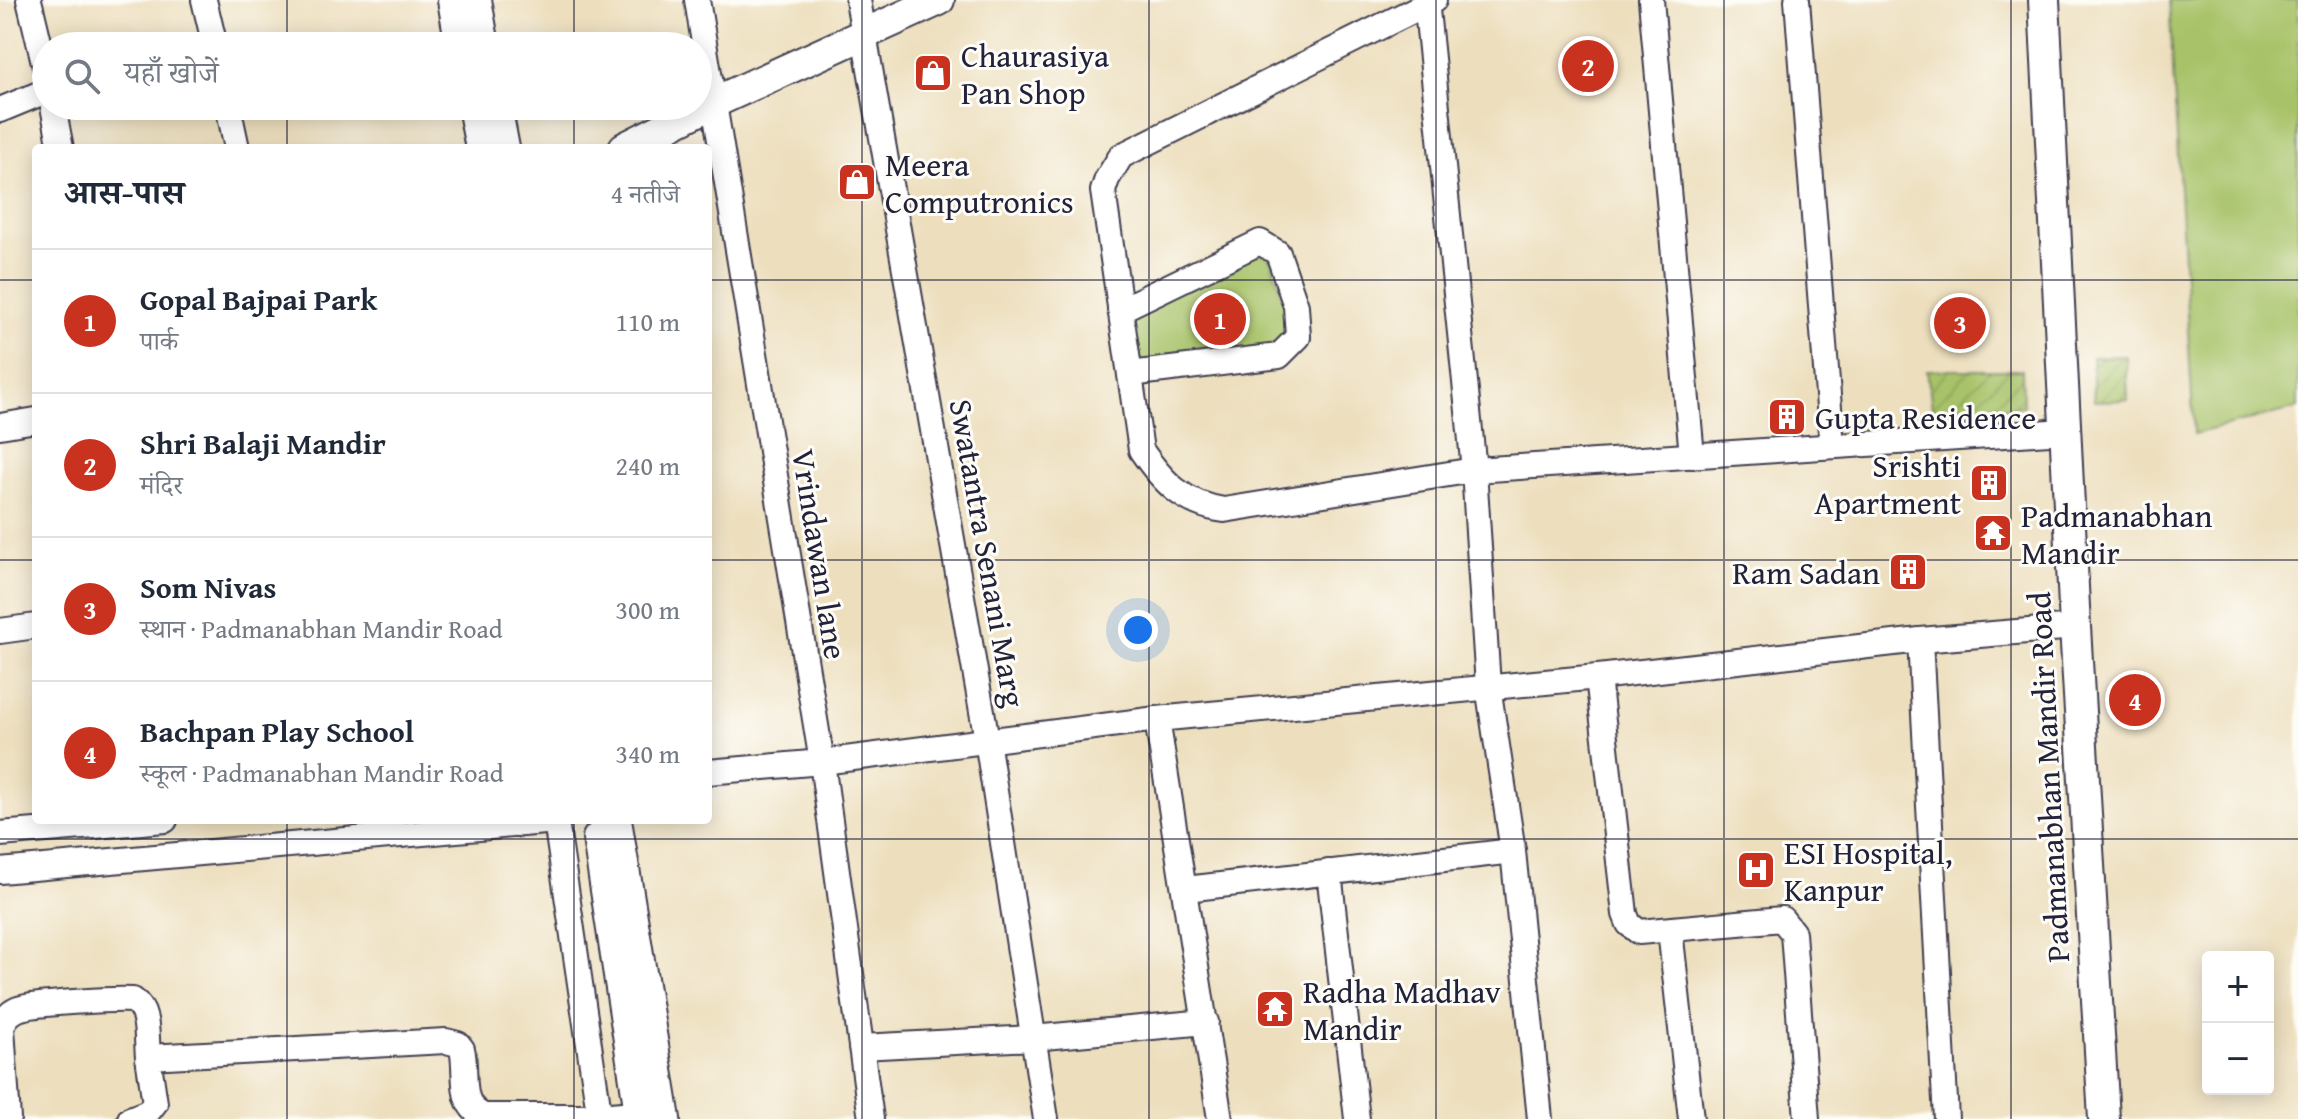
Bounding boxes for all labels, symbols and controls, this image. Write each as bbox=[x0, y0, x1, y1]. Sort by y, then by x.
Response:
search box bbox=[32, 32, 712, 120]
place label: Chaurasiya Pan Shop bbox=[961, 32, 1109, 116]
pin: 2 bbox=[1562, 36, 1614, 96]
text: यहाँ खोजें bbox=[124, 50, 218, 94]
shop icon: Chaurasiya Pan Shop bbox=[912, 52, 954, 94]
icon: search bbox=[60, 54, 104, 98]
place label: Meera Computronics bbox=[885, 141, 1074, 225]
shop icon: Meera Computronics bbox=[836, 161, 878, 203]
text: आस-पास bbox=[64, 167, 184, 216]
text: 4 नतीजे bbox=[611, 174, 680, 213]
text: Gopal Bajpai Park bbox=[140, 277, 377, 321]
pin: 1 bbox=[1194, 289, 1246, 349]
pin: 3 bbox=[1934, 293, 1986, 353]
text: 1 bbox=[83, 302, 97, 341]
text: 110 m bbox=[615, 302, 680, 341]
text: पार्क bbox=[140, 321, 178, 360]
place label: Gupta Residence bbox=[1815, 394, 2036, 441]
street label: Swatantra Senani Marg bbox=[938, 395, 1038, 711]
building icon: Gupta Residence bbox=[1766, 396, 1808, 438]
text: Shri Balaji Mandir bbox=[140, 421, 386, 465]
place label: Srishti Apartment bbox=[1814, 442, 1961, 526]
street label: Vrindawan lane bbox=[780, 445, 860, 663]
text: 2 bbox=[83, 446, 97, 485]
text: 240 m bbox=[615, 446, 680, 485]
building icon: Srishti Apartment bbox=[1968, 462, 2010, 504]
text: मंदिर bbox=[140, 465, 183, 504]
place label: Padmanabhan Mandir bbox=[2021, 492, 2212, 576]
temple icon: Padmanabhan Mandir bbox=[1972, 512, 2014, 554]
place label: Ram Sadan bbox=[1732, 549, 1880, 596]
building icon: Ram Sadan bbox=[1887, 551, 1929, 593]
text: Som Nivas bbox=[140, 565, 276, 609]
text: 3 bbox=[83, 590, 97, 629]
text: 300 m bbox=[615, 590, 680, 629]
street label: Padmanabhan Mandir Road bbox=[2015, 591, 2081, 963]
text: स्थान · Padmanabhan Mandir Road bbox=[140, 609, 503, 648]
your location bbox=[1118, 610, 1158, 650]
pin: 4 bbox=[2109, 670, 2161, 730]
text: Bachpan Play School bbox=[140, 709, 414, 753]
text: 4 bbox=[83, 734, 97, 773]
text: 340 m bbox=[615, 734, 680, 773]
text: स्कूल · Padmanabhan Mandir Road bbox=[140, 753, 504, 792]
place label: ESI Hospital, Kanpur bbox=[1784, 829, 1952, 913]
hospital icon: ESI Hospital, Kanpur bbox=[1735, 849, 1777, 891]
map controls bbox=[2202, 951, 2274, 1095]
button: + bbox=[2202, 951, 2274, 1023]
place label: Radha Madhav Mandir bbox=[1303, 968, 1501, 1052]
temple icon: Radha Madhav Mandir bbox=[1254, 988, 1296, 1030]
button: − bbox=[2202, 1023, 2274, 1095]

